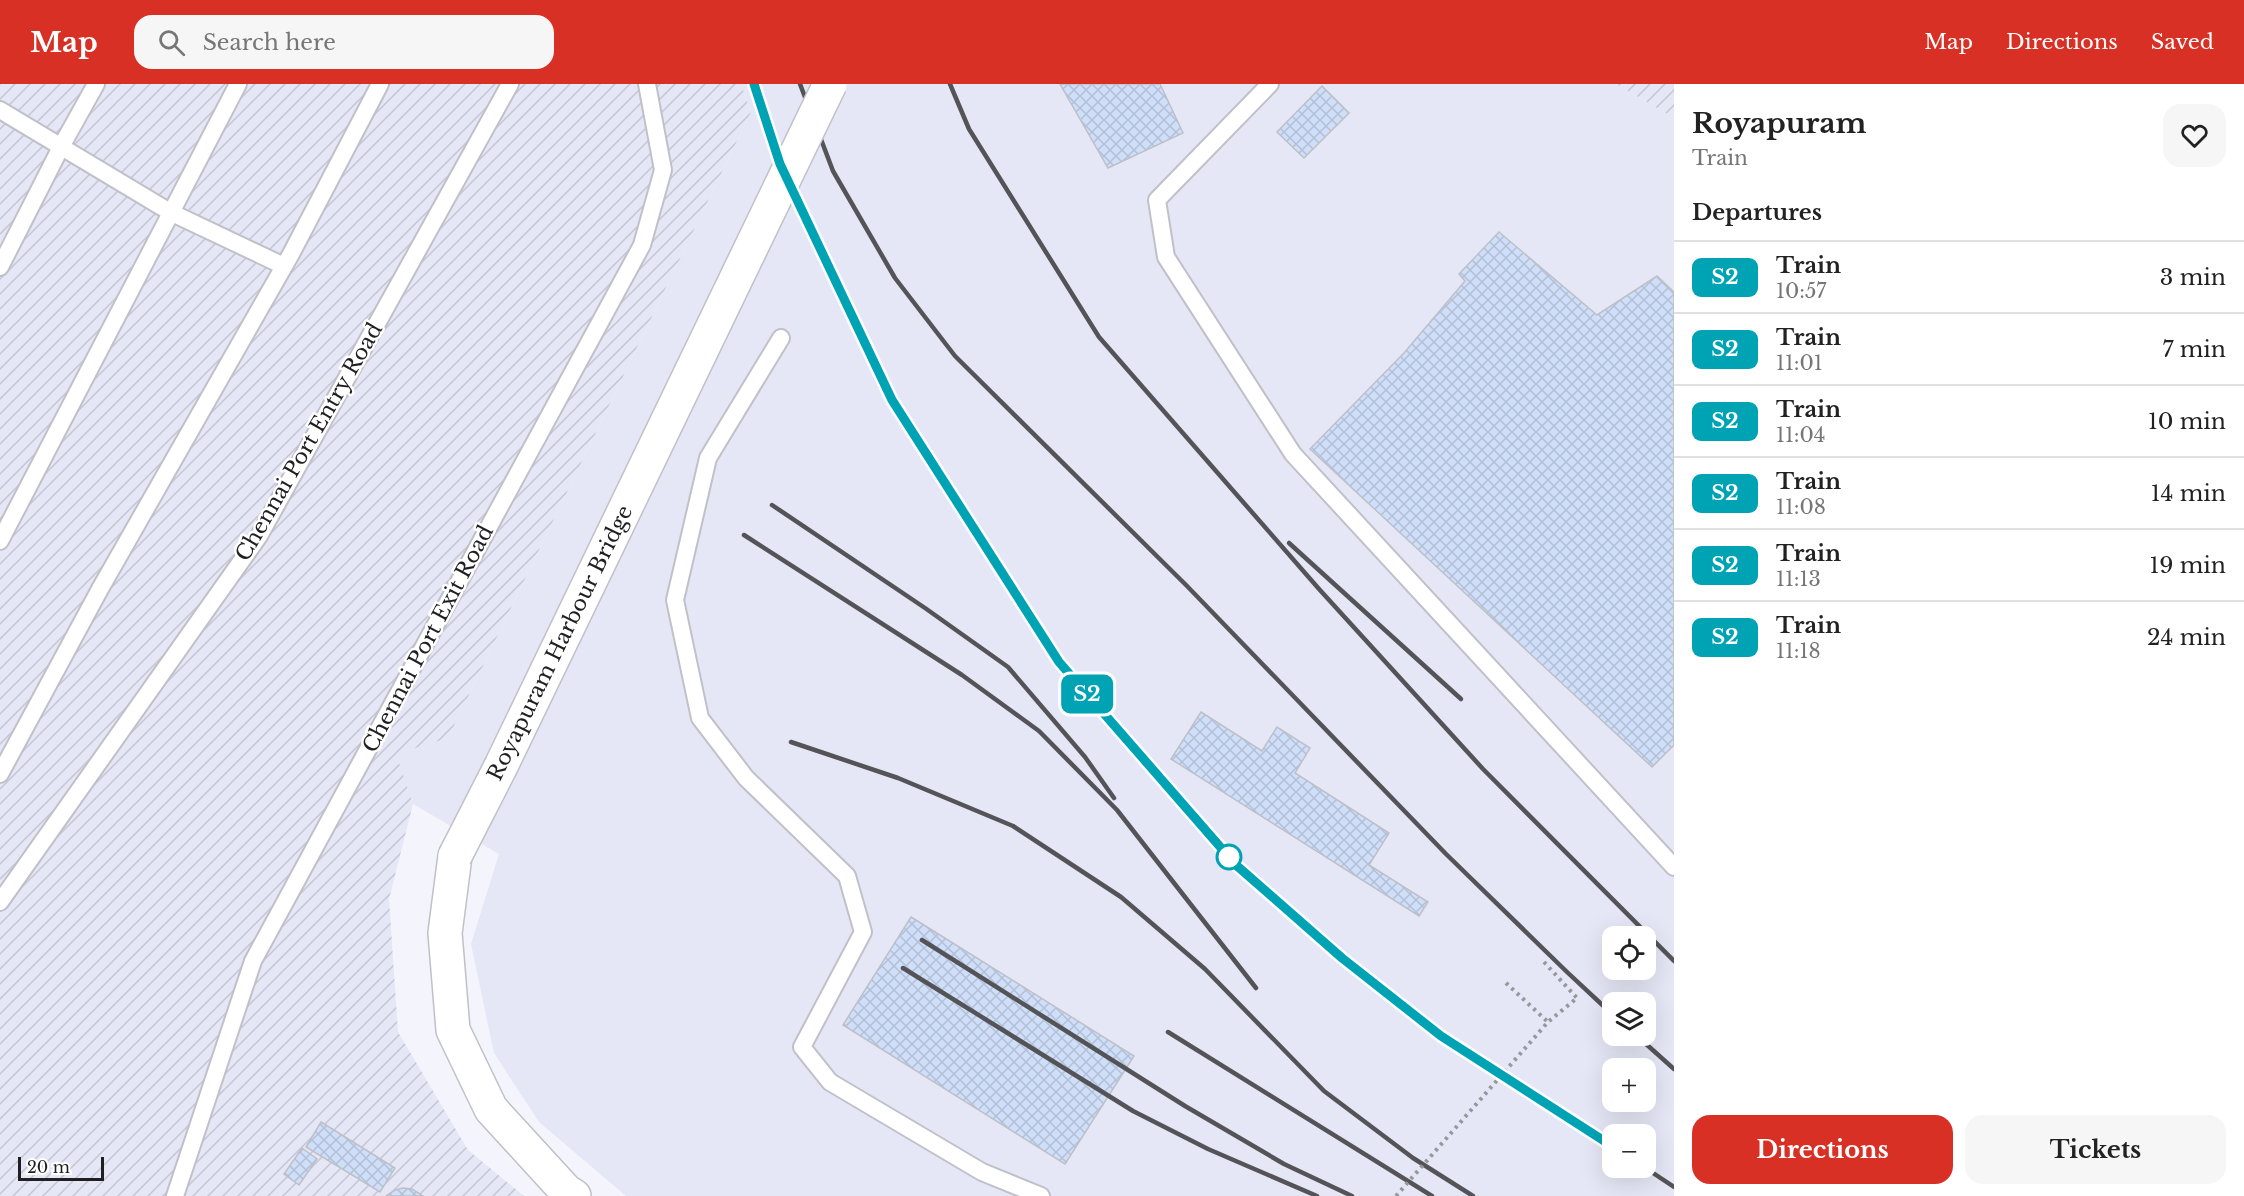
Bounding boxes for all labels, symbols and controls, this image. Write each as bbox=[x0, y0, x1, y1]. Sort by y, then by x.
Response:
search box bbox=[134, 15, 554, 69]
text: Map bbox=[30, 25, 98, 60]
icon: search bbox=[155, 26, 188, 59]
text: Search here bbox=[203, 29, 336, 56]
text: Map bbox=[1924, 29, 1973, 55]
text: Directions bbox=[2006, 29, 2118, 55]
text: Saved bbox=[2151, 29, 2214, 55]
button: heart bbox=[2163, 104, 2226, 167]
text: Royapuram bbox=[1692, 106, 1867, 141]
text: Train bbox=[1692, 146, 1748, 170]
text: Departures bbox=[1692, 199, 1822, 226]
text: Train bbox=[1776, 252, 1841, 279]
text: S2 bbox=[1711, 264, 1739, 290]
text: 3 min bbox=[2160, 264, 2226, 291]
text: 10:57 bbox=[1776, 279, 1826, 303]
street label: Chennai Port Entry Road bbox=[230, 318, 388, 566]
text: Train bbox=[1776, 324, 1841, 351]
text: S2 bbox=[1711, 336, 1739, 362]
text: 7 min bbox=[2162, 336, 2226, 363]
text: 11:01 bbox=[1776, 351, 1823, 375]
text: Train bbox=[1776, 396, 1841, 423]
text: S2 bbox=[1711, 408, 1739, 434]
text: 10 min bbox=[2148, 408, 2226, 435]
text: 11:04 bbox=[1776, 423, 1826, 447]
text: Train bbox=[1776, 468, 1841, 495]
text: S2 bbox=[1711, 480, 1739, 506]
text: 14 min bbox=[2151, 480, 2226, 507]
text: 11:08 bbox=[1776, 495, 1826, 519]
street label: Royapuram Harbour Bridge bbox=[482, 501, 638, 785]
street label: Chennai Port Exit Road bbox=[357, 521, 499, 757]
text: Train bbox=[1776, 540, 1841, 567]
text: S2 bbox=[1711, 552, 1739, 578]
text: 19 min bbox=[2149, 552, 2226, 579]
text: 11:13 bbox=[1776, 567, 1821, 591]
text: Train bbox=[1776, 612, 1841, 639]
text: S2 bbox=[1711, 624, 1739, 650]
text: 24 min bbox=[2147, 624, 2226, 651]
text: 11:18 bbox=[1776, 639, 1821, 663]
line badge: S2 bbox=[1060, 674, 1114, 714]
text: S2 bbox=[1073, 681, 1101, 707]
unlabelled marker bbox=[1216, 844, 1242, 870]
map controls bbox=[1602, 926, 1656, 1178]
button: locate bbox=[1602, 926, 1656, 980]
button: layers bbox=[1602, 992, 1656, 1046]
button: + bbox=[1602, 1058, 1656, 1112]
button: Directions bbox=[1692, 1115, 1953, 1184]
button: Tickets bbox=[1965, 1115, 2226, 1184]
button: − bbox=[1602, 1124, 1656, 1178]
scale bar bbox=[18, 1154, 104, 1182]
text: 20 m bbox=[27, 1157, 70, 1177]

